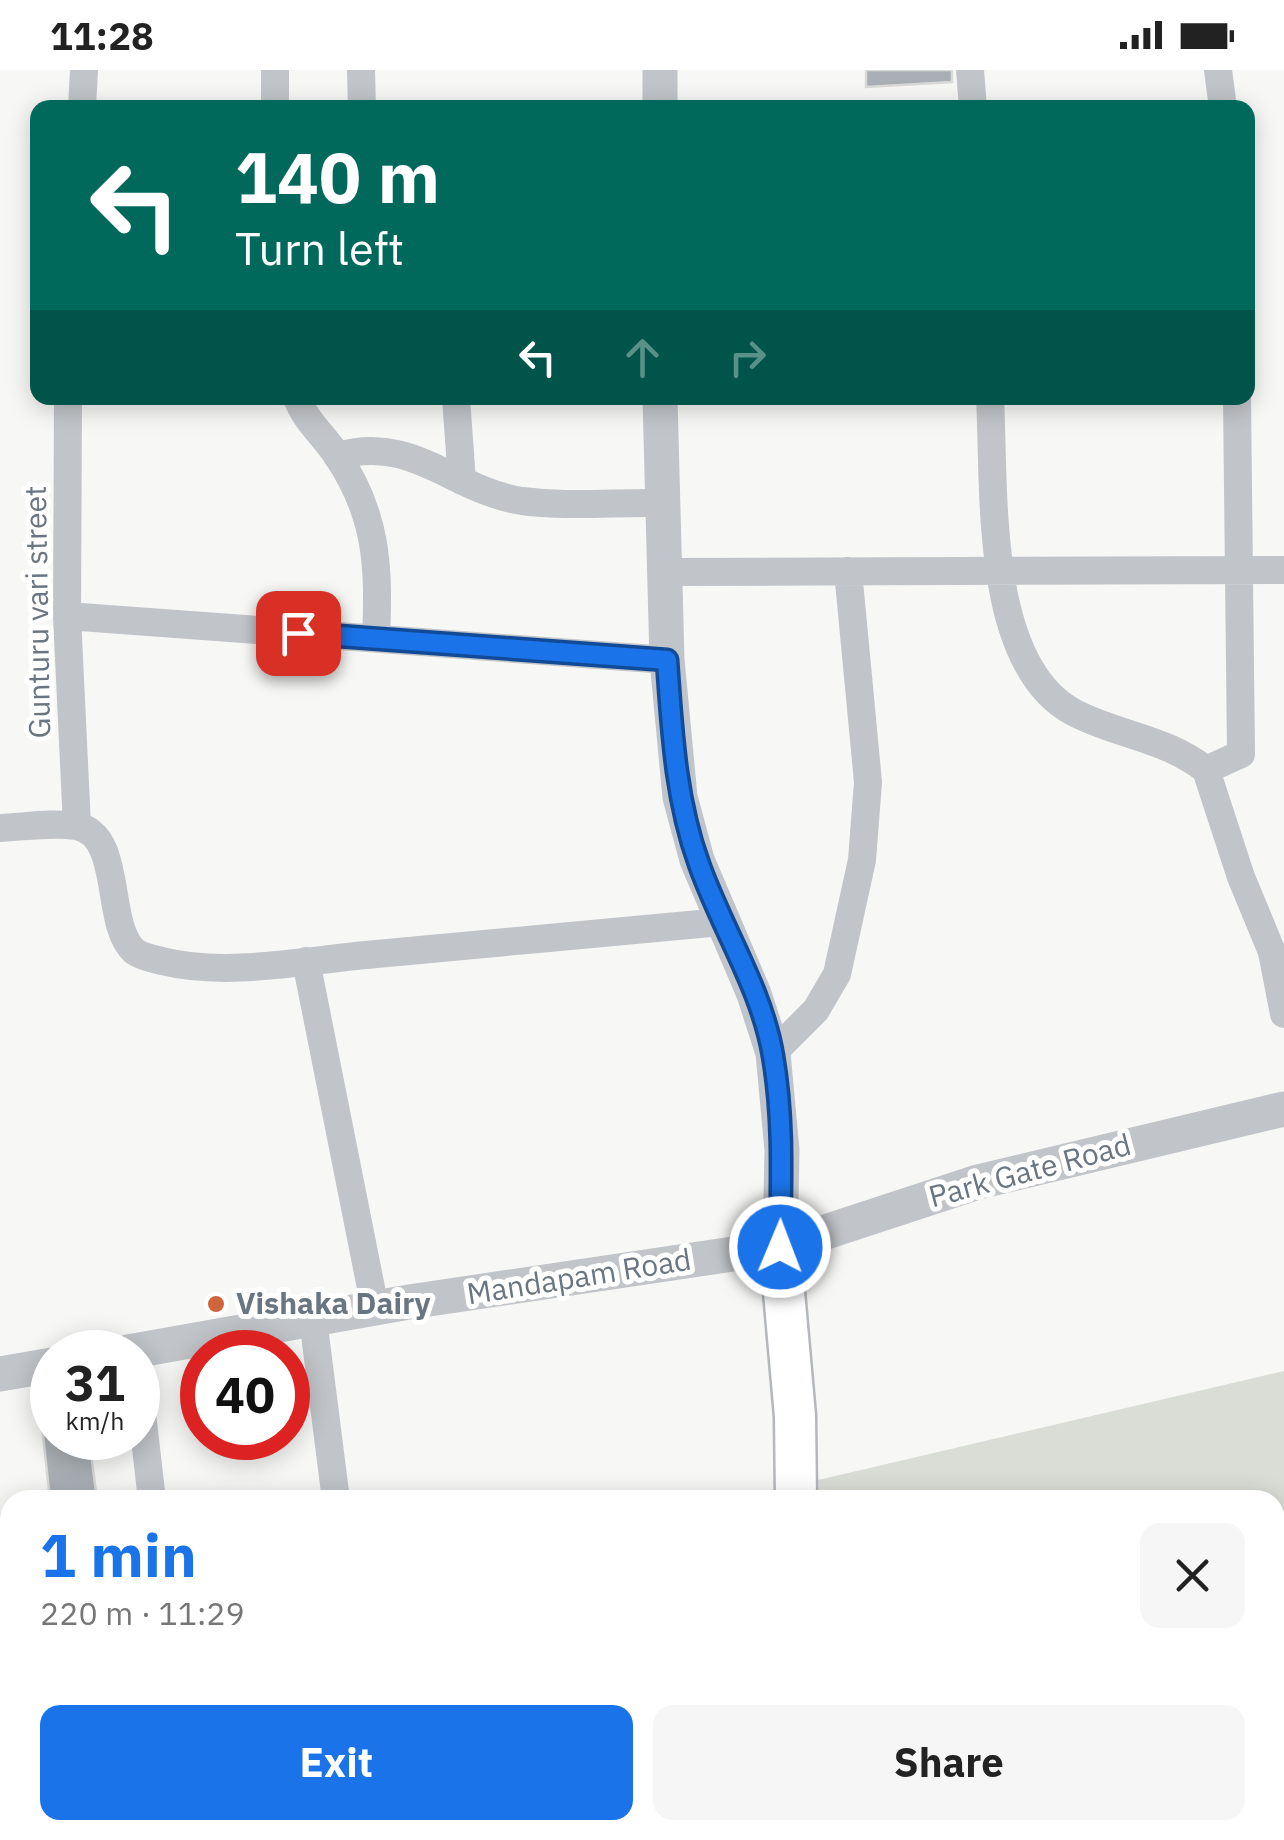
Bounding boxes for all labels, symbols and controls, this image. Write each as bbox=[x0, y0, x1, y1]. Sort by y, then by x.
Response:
text: 11:28 bbox=[50, 11, 154, 60]
text: 140 m bbox=[235, 131, 440, 222]
icon: left bbox=[70, 140, 200, 270]
text: Turn left bbox=[235, 219, 404, 277]
icon: left bbox=[510, 330, 565, 385]
icon: ahead bbox=[615, 330, 670, 385]
icon: right bbox=[720, 330, 775, 385]
street label: Gunturu vari street bbox=[15, 485, 58, 739]
pin bbox=[256, 591, 341, 676]
icon: arrive bbox=[271, 606, 326, 661]
street label: Park Gate Road bbox=[924, 1124, 1135, 1215]
position arrow bbox=[728, 1195, 832, 1299]
street label: Mandapam Road bbox=[464, 1239, 694, 1312]
place label: Vishaka Dairy bbox=[236, 1283, 431, 1322]
marker: Vishaka Dairy bbox=[205, 1293, 227, 1315]
speed limit sign: 40 bbox=[180, 1330, 310, 1460]
text: 31 bbox=[65, 1350, 125, 1415]
text: km/h bbox=[66, 1404, 124, 1437]
text: 1 min bbox=[40, 1515, 197, 1594]
button: close bbox=[1140, 1523, 1245, 1628]
text: 220 m · 11:29 bbox=[40, 1592, 245, 1634]
button: Exit bbox=[40, 1705, 633, 1820]
button: Share bbox=[653, 1705, 1245, 1820]

